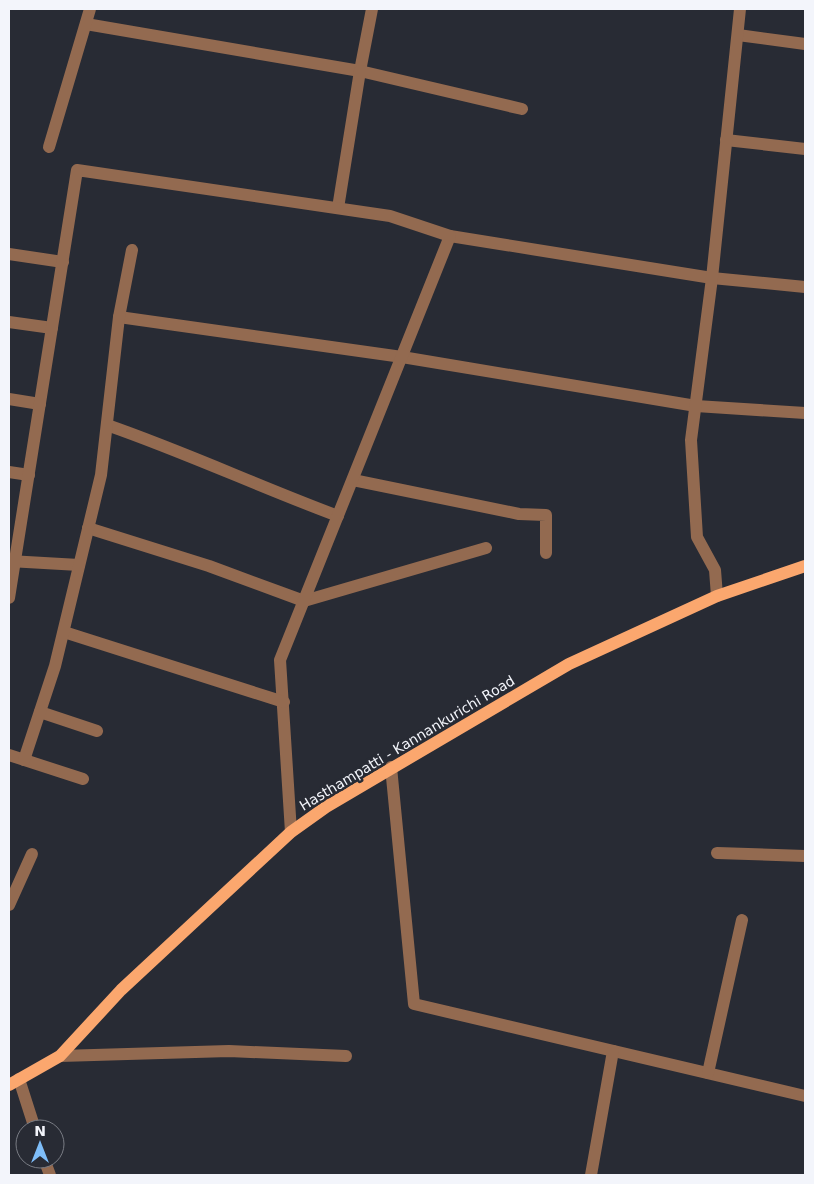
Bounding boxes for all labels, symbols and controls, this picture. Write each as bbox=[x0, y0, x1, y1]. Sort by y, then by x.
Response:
street label: Hasthampatti - Kannankurichi Road bbox=[296, 672, 518, 814]
north arrow bbox=[15, 1119, 65, 1169]
text: N bbox=[34, 1123, 46, 1139]

